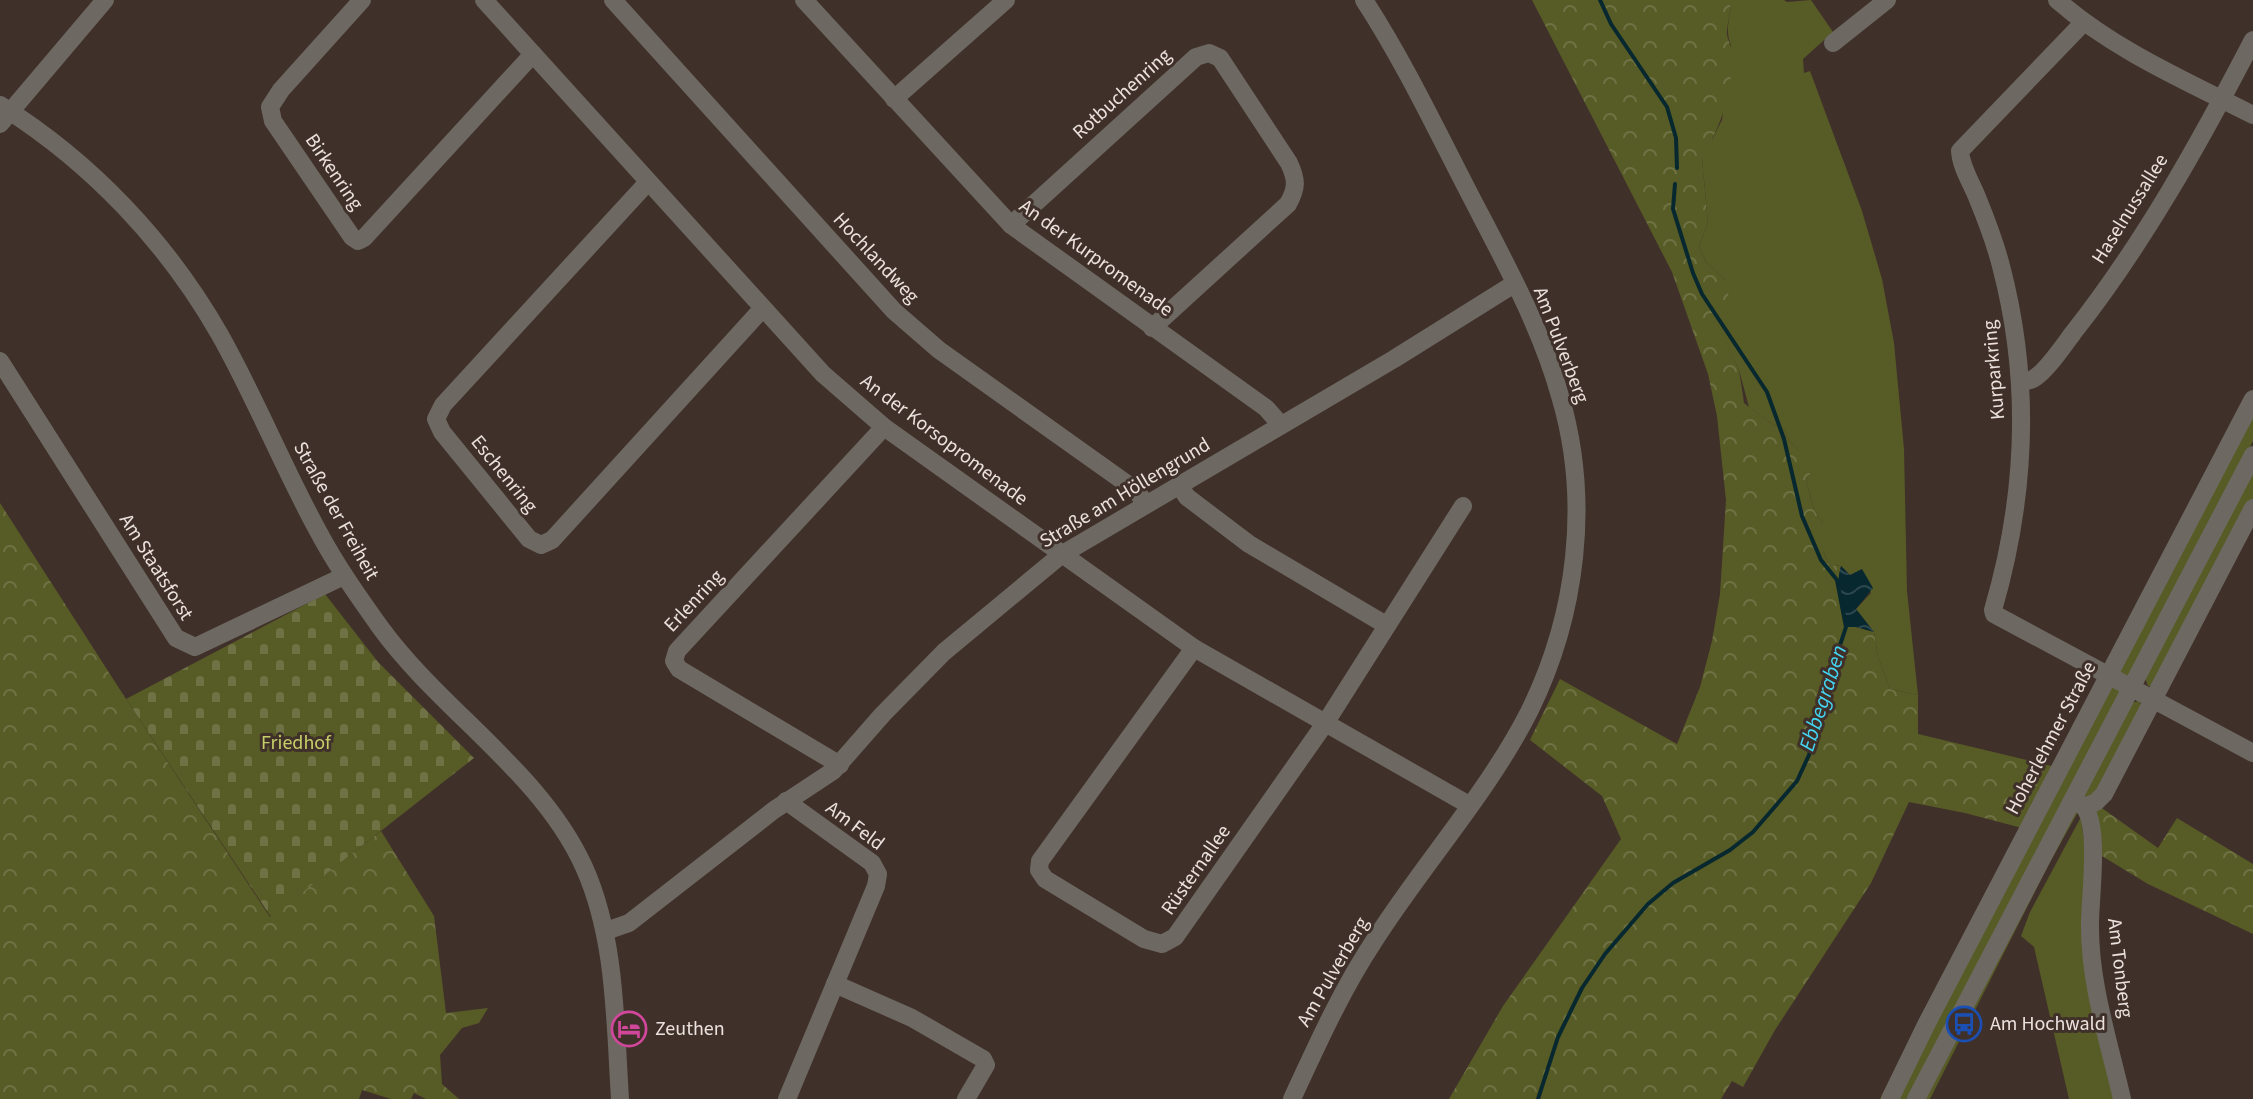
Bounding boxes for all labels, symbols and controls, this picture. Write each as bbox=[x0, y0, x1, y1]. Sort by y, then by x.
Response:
street label: Rotbuchenring bbox=[1067, 42, 1177, 146]
street label: Birkenring bbox=[298, 128, 370, 216]
street label: Haselnussallee bbox=[2085, 148, 2175, 270]
street label: An der Kurpromenade bbox=[1013, 193, 1179, 323]
street label: Hochlandweg bbox=[826, 206, 926, 310]
street label: Am Pulverberg bbox=[1526, 283, 1596, 407]
street label: Kurparkring bbox=[1976, 319, 2012, 421]
street label: An der Korsopromenade bbox=[854, 368, 1034, 512]
street label: Eschenring bbox=[464, 429, 544, 519]
street label: Straße am Höllengrund bbox=[1034, 431, 1216, 555]
street label: Straße der Freiheit bbox=[286, 437, 386, 586]
street label: Am Staatsforst bbox=[112, 508, 200, 626]
street label: Erlenring bbox=[658, 564, 730, 638]
water label: Ebbegraben bbox=[1791, 641, 1855, 755]
street label: Hoherlehmer Straße bbox=[1999, 656, 2103, 820]
park label: Friedhof bbox=[261, 729, 332, 757]
street label: Am Feld bbox=[820, 795, 890, 857]
street label: Rüsternallee bbox=[1155, 819, 1238, 921]
street label: Am Pulverberg bbox=[1290, 912, 1376, 1032]
street label: Am Tonberg bbox=[2100, 916, 2140, 1020]
bus stop icon: Am Hochwald bbox=[1945, 1005, 1983, 1043]
hotel icon: Zeuthen bbox=[610, 1010, 648, 1048]
place label: Am Hochwald bbox=[1990, 1010, 2106, 1038]
place label: Zeuthen bbox=[655, 1015, 725, 1043]

